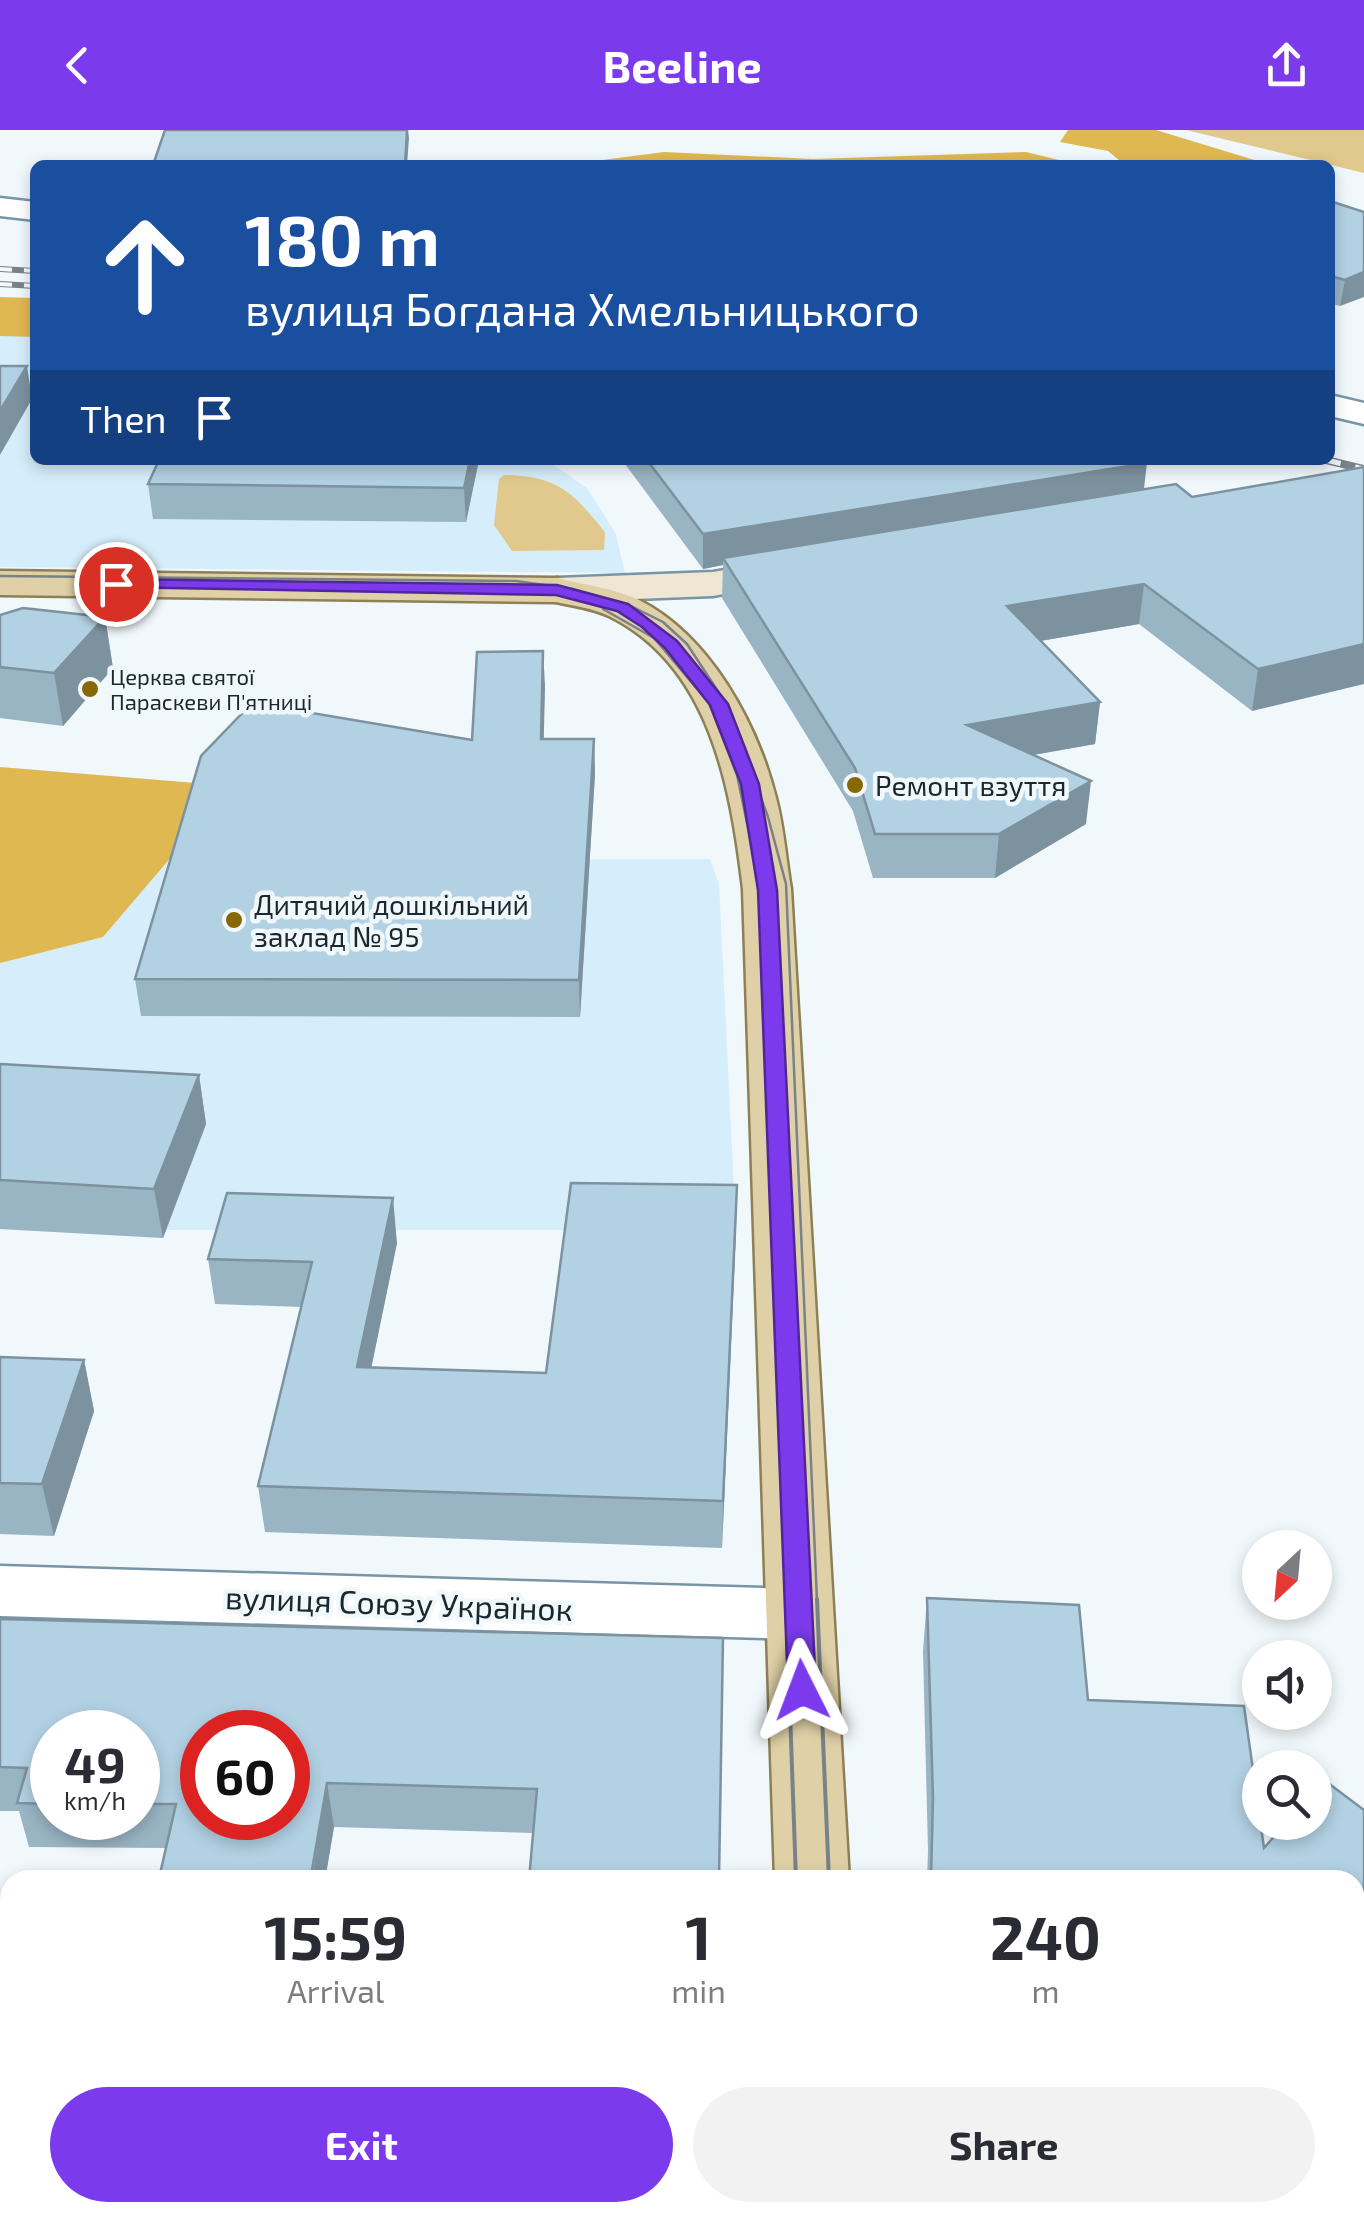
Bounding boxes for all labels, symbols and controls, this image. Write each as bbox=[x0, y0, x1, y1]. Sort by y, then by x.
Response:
icon: back bbox=[50, 38, 105, 93]
text: Beeline bbox=[602, 38, 762, 92]
icon: share bbox=[1259, 38, 1314, 93]
text: 180 m bbox=[245, 196, 440, 280]
icon: ahead bbox=[80, 200, 210, 330]
text: вулиця Богдана Хмельницького bbox=[245, 281, 920, 335]
icon: arrive bbox=[187, 390, 242, 445]
text: Then bbox=[80, 395, 167, 441]
pin bbox=[74, 542, 159, 627]
icon: arrive bbox=[89, 557, 144, 612]
place label: Церква святої Параскеви П'ятниці bbox=[110, 663, 312, 714]
marker: Церква святої Параскеви П'ятниці bbox=[79, 678, 101, 700]
place label: Ремонт взуття bbox=[875, 768, 1066, 802]
marker: Ремонт взуття bbox=[844, 774, 866, 796]
place label: Дитячий дошкільний заклад № 95 bbox=[254, 887, 529, 953]
marker: Дитячий дошкільний заклад № 95 bbox=[223, 909, 245, 931]
north arrow bbox=[1242, 1530, 1332, 1620]
map controls bbox=[1242, 1530, 1332, 1840]
street label: вулиця Союзу Українок bbox=[224, 1577, 574, 1628]
position arrow bbox=[750, 1638, 854, 1742]
button: sound bbox=[1242, 1640, 1332, 1730]
speed limit sign: 60 bbox=[180, 1710, 310, 1840]
text: 49 bbox=[64, 1733, 126, 1793]
button: search bbox=[1242, 1750, 1332, 1840]
text: km/h bbox=[64, 1785, 126, 1815]
text: 15:59 bbox=[264, 1900, 407, 1972]
text: 1 bbox=[686, 1900, 711, 1972]
text: 240 bbox=[990, 1900, 1101, 1972]
text: Arrival bbox=[287, 1971, 384, 2009]
text: min bbox=[671, 1971, 726, 2009]
text: m bbox=[1031, 1971, 1059, 2009]
button: Exit bbox=[50, 2087, 673, 2202]
button: Share bbox=[693, 2087, 1315, 2202]

